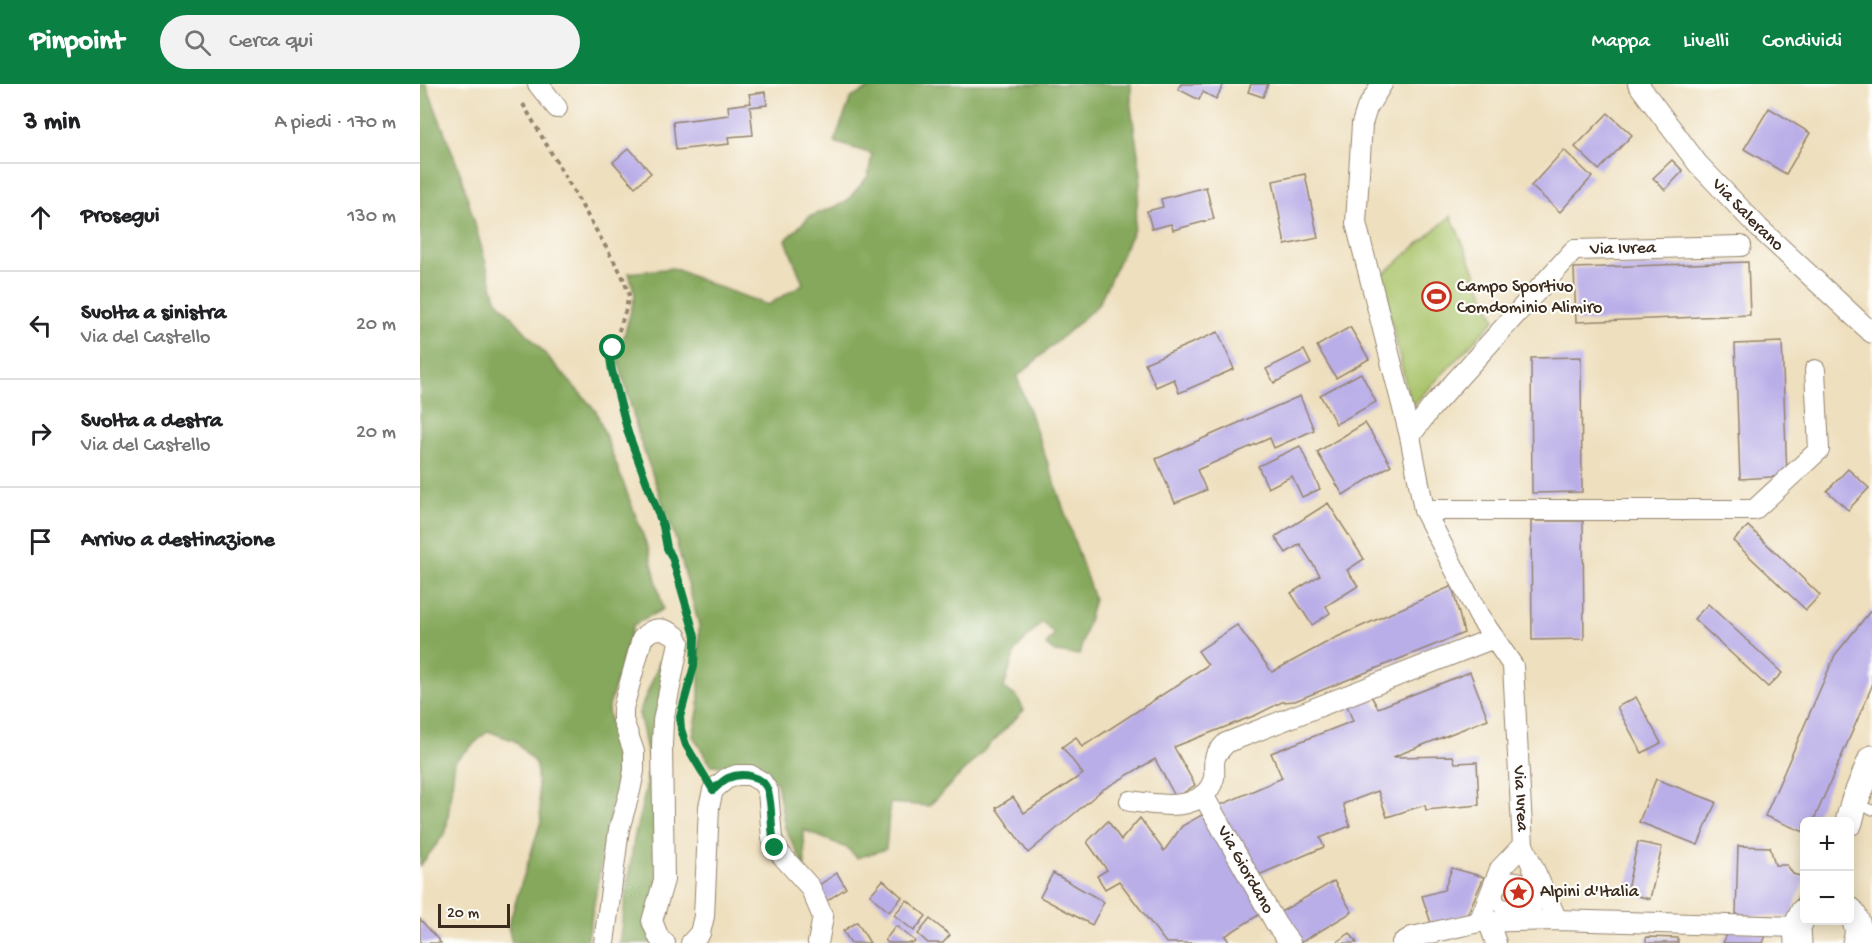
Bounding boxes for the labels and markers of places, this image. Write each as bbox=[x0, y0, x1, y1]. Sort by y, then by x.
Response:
place label: Campo Sportivo Comdominio Alimiro bbox=[1457, 277, 1602, 319]
sports icon: Campo Sportivo Comdominio Alimiro bbox=[1420, 281, 1452, 313]
place icon: Alpini d'Italia bbox=[1503, 876, 1535, 908]
place label: Alpini d'Italia bbox=[1540, 882, 1640, 903]

